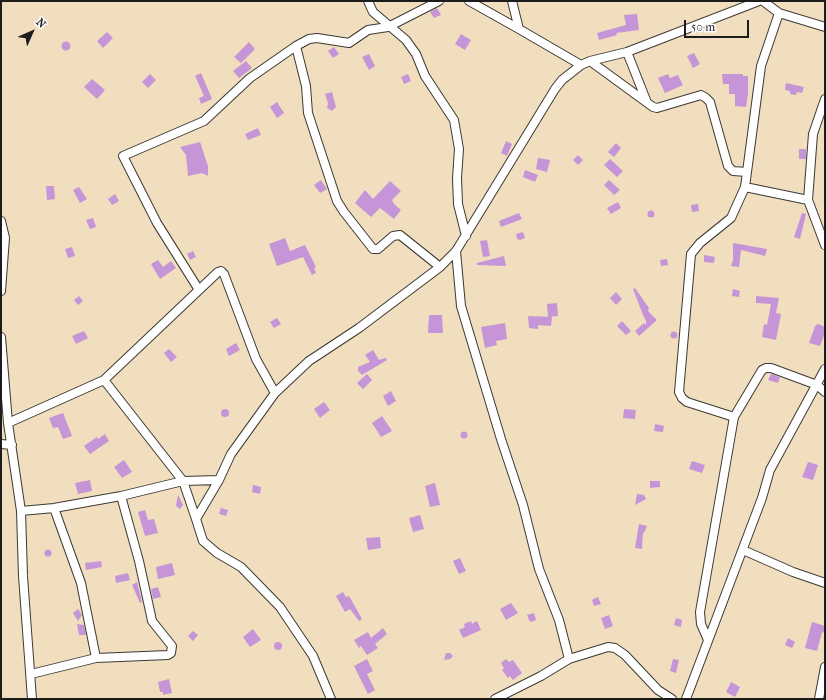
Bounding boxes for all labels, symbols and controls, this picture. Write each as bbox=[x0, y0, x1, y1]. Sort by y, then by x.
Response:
north arrow bbox=[12, 12, 52, 52]
scale bar bbox=[686, 12, 751, 38]
text: N bbox=[33, 16, 48, 31]
text: 50 m bbox=[691, 20, 715, 34]

